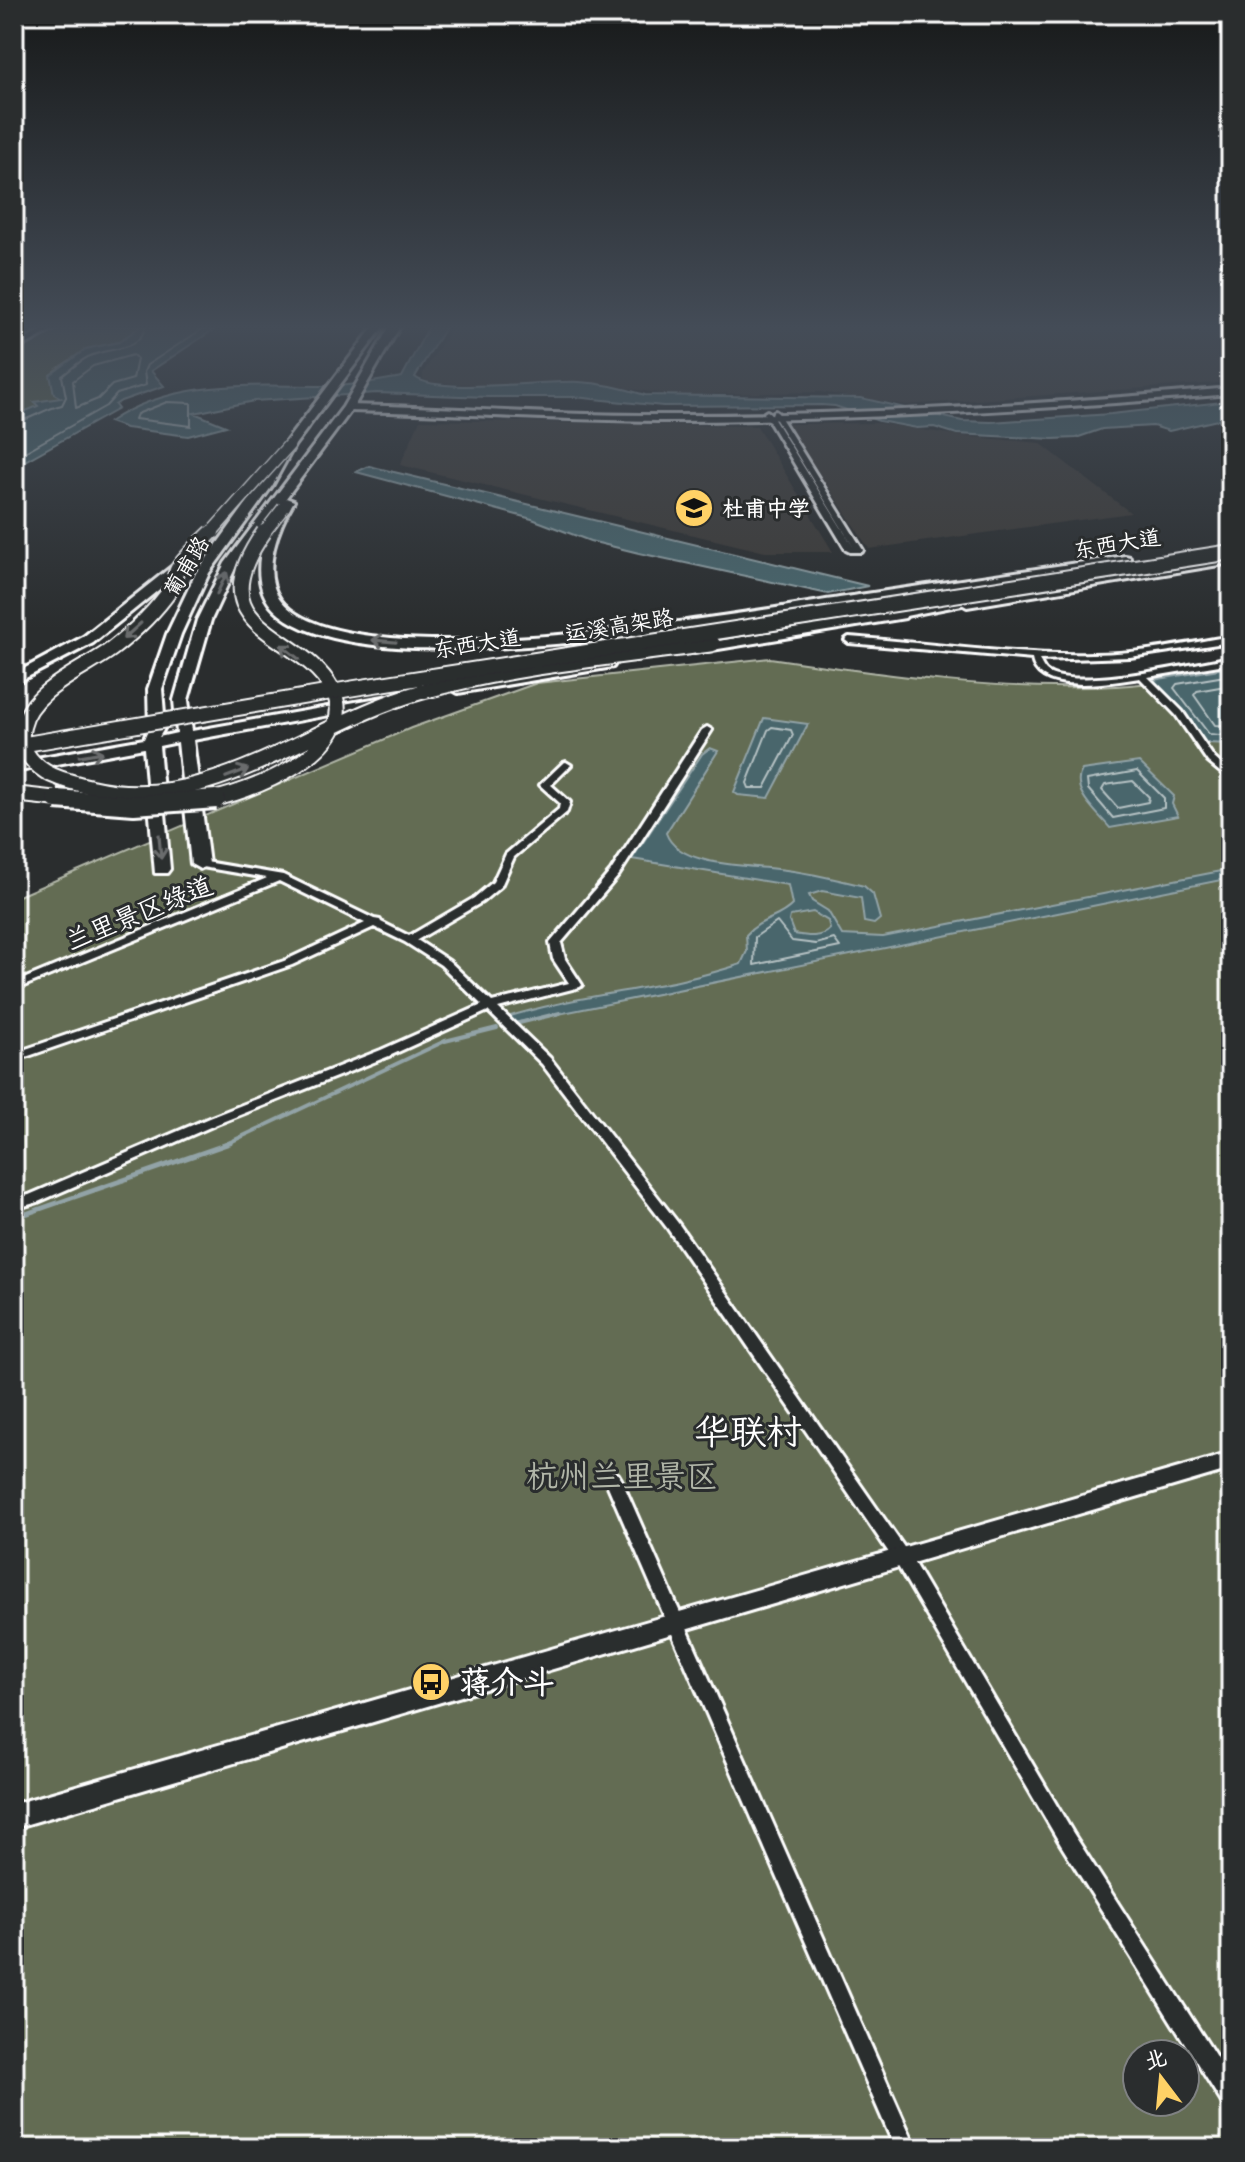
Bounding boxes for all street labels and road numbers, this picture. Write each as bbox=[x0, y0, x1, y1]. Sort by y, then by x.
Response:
street label: 东西大道 bbox=[1072, 523, 1163, 569]
street label: 葡甫路 bbox=[158, 531, 219, 604]
street label: 运溪高架路 bbox=[563, 604, 676, 652]
street label: 东西大道 bbox=[432, 623, 523, 669]
street label: 兰里景区绿道 bbox=[61, 869, 220, 963]

